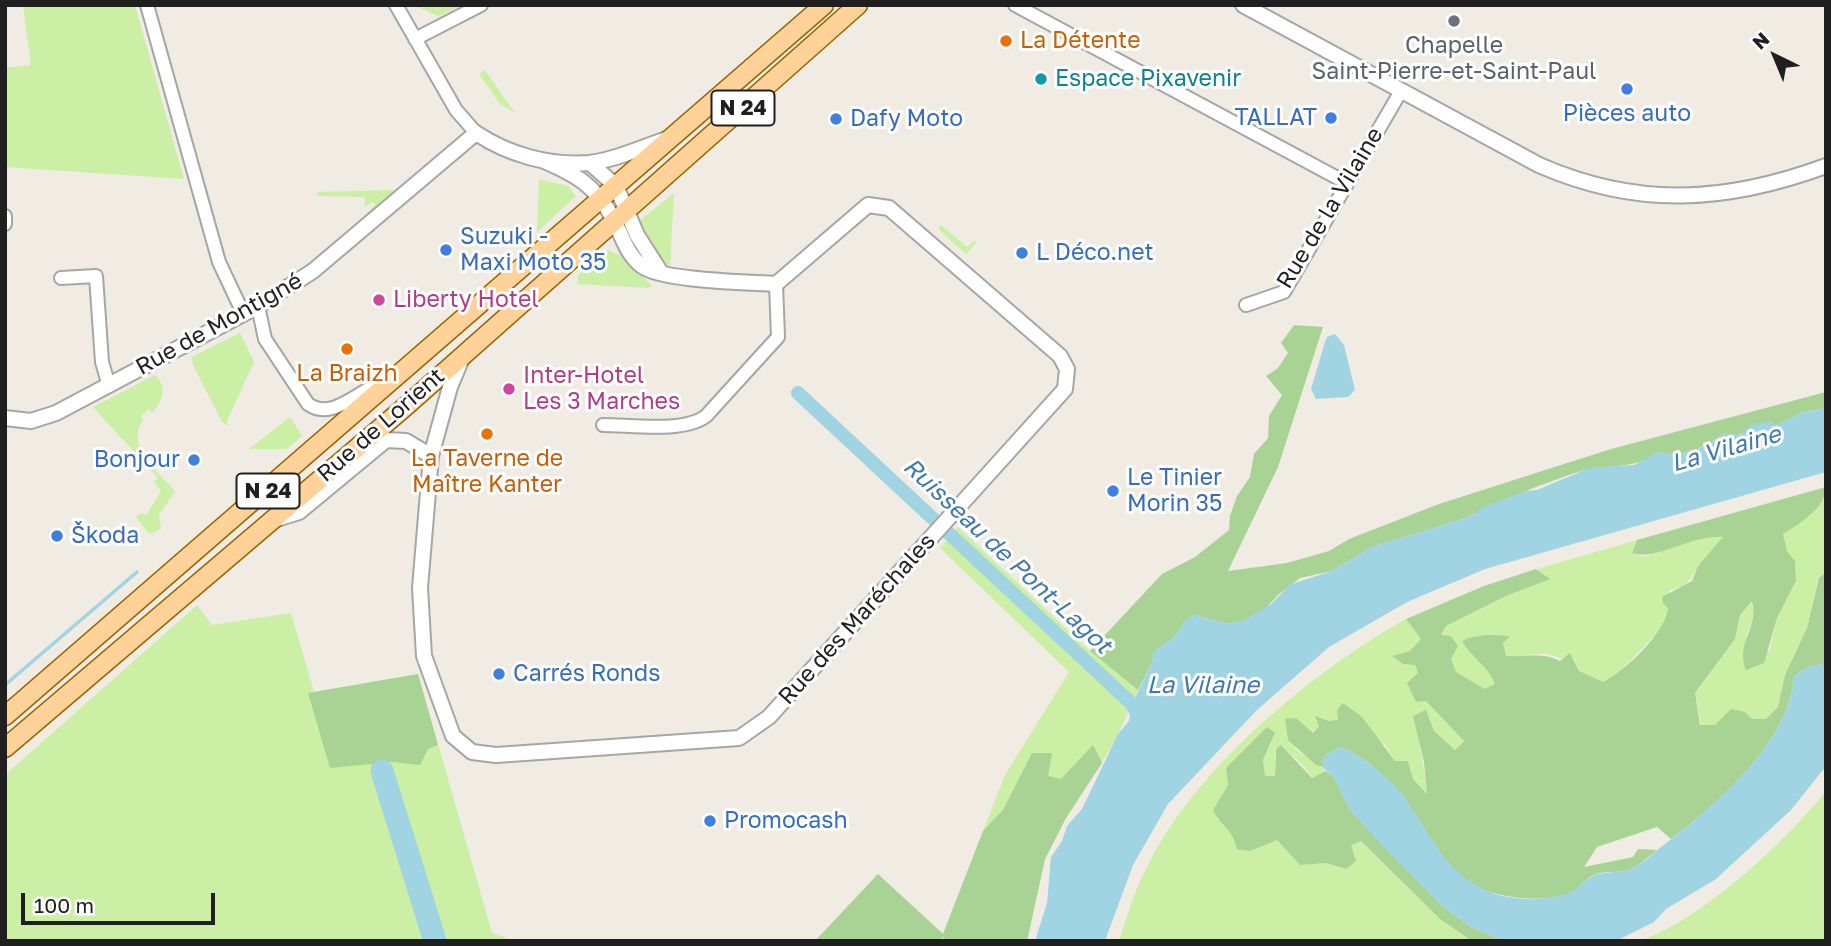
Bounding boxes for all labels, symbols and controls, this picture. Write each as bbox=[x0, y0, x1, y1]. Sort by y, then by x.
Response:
marker: Chapelle Saint-Pierre-et-Saint-Paul bbox=[1446, 13, 1462, 29]
north arrow bbox=[1740, 21, 1810, 91]
place label: La Détente bbox=[1020, 27, 1141, 55]
text: N bbox=[1747, 27, 1773, 54]
place label: Chapelle Saint-Pierre-et-Saint-Paul bbox=[1312, 32, 1596, 86]
marker: La Détente bbox=[998, 33, 1014, 49]
place label: Espace Pixavenir bbox=[1055, 65, 1241, 93]
marker: Espace Pixavenir bbox=[1033, 71, 1049, 87]
marker: Pièces auto bbox=[1619, 81, 1635, 97]
road number: N 24 bbox=[712, 90, 774, 126]
place label: Pièces auto bbox=[1563, 100, 1691, 128]
place label: TALLAT bbox=[1234, 104, 1317, 132]
place label: Dafy Moto bbox=[850, 105, 963, 133]
marker: TALLAT bbox=[1323, 110, 1339, 126]
marker: Dafy Moto bbox=[828, 111, 844, 127]
street label: Rue de la Vilaine bbox=[1271, 122, 1389, 294]
place label: Suzuki - Maxi Moto 35 bbox=[460, 223, 606, 277]
place label: L Déco.net bbox=[1036, 239, 1154, 267]
marker: Suzuki - Maxi Moto 35 bbox=[438, 242, 454, 258]
marker: L Déco.net bbox=[1014, 245, 1030, 261]
street label: Rue de Montigné bbox=[131, 267, 307, 381]
place label: Liberty Hotel bbox=[393, 286, 539, 314]
marker: Liberty Hotel bbox=[371, 292, 387, 308]
marker: La Braizh bbox=[339, 341, 355, 357]
place label: La Braizh bbox=[296, 360, 398, 388]
street label: Rue de Lorient bbox=[312, 362, 450, 488]
place label: Inter-Hotel Les 3 Marches bbox=[523, 362, 680, 416]
marker: Inter-Hotel Les 3 Marches bbox=[501, 381, 517, 397]
water label: La Vilaine bbox=[1668, 420, 1784, 478]
marker: La Taverne de Maître Kanter bbox=[479, 426, 495, 442]
place label: La Taverne de Maître Kanter bbox=[411, 445, 563, 499]
place label: Bonjour bbox=[94, 446, 180, 474]
marker: Bonjour bbox=[186, 452, 202, 468]
water label: Ruisseau de Pont-Lagot bbox=[897, 452, 1117, 660]
place label: Le Tinier Morin 35 bbox=[1127, 464, 1222, 518]
road number: N 24 bbox=[236, 474, 300, 508]
marker: Le Tinier Morin 35 bbox=[1105, 483, 1121, 499]
place label: Škoda bbox=[71, 522, 139, 550]
marker: Škoda bbox=[49, 528, 65, 544]
street label: Rue des Maréchales bbox=[773, 528, 941, 710]
place label: Carrés Ronds bbox=[513, 660, 660, 688]
marker: Carrés Ronds bbox=[491, 666, 507, 682]
water label: La Vilaine bbox=[1147, 671, 1259, 699]
place label: Promocash bbox=[724, 807, 848, 835]
marker: Promocash bbox=[702, 813, 718, 829]
scale bar bbox=[24, 880, 219, 924]
text: 100 m bbox=[34, 892, 94, 918]

